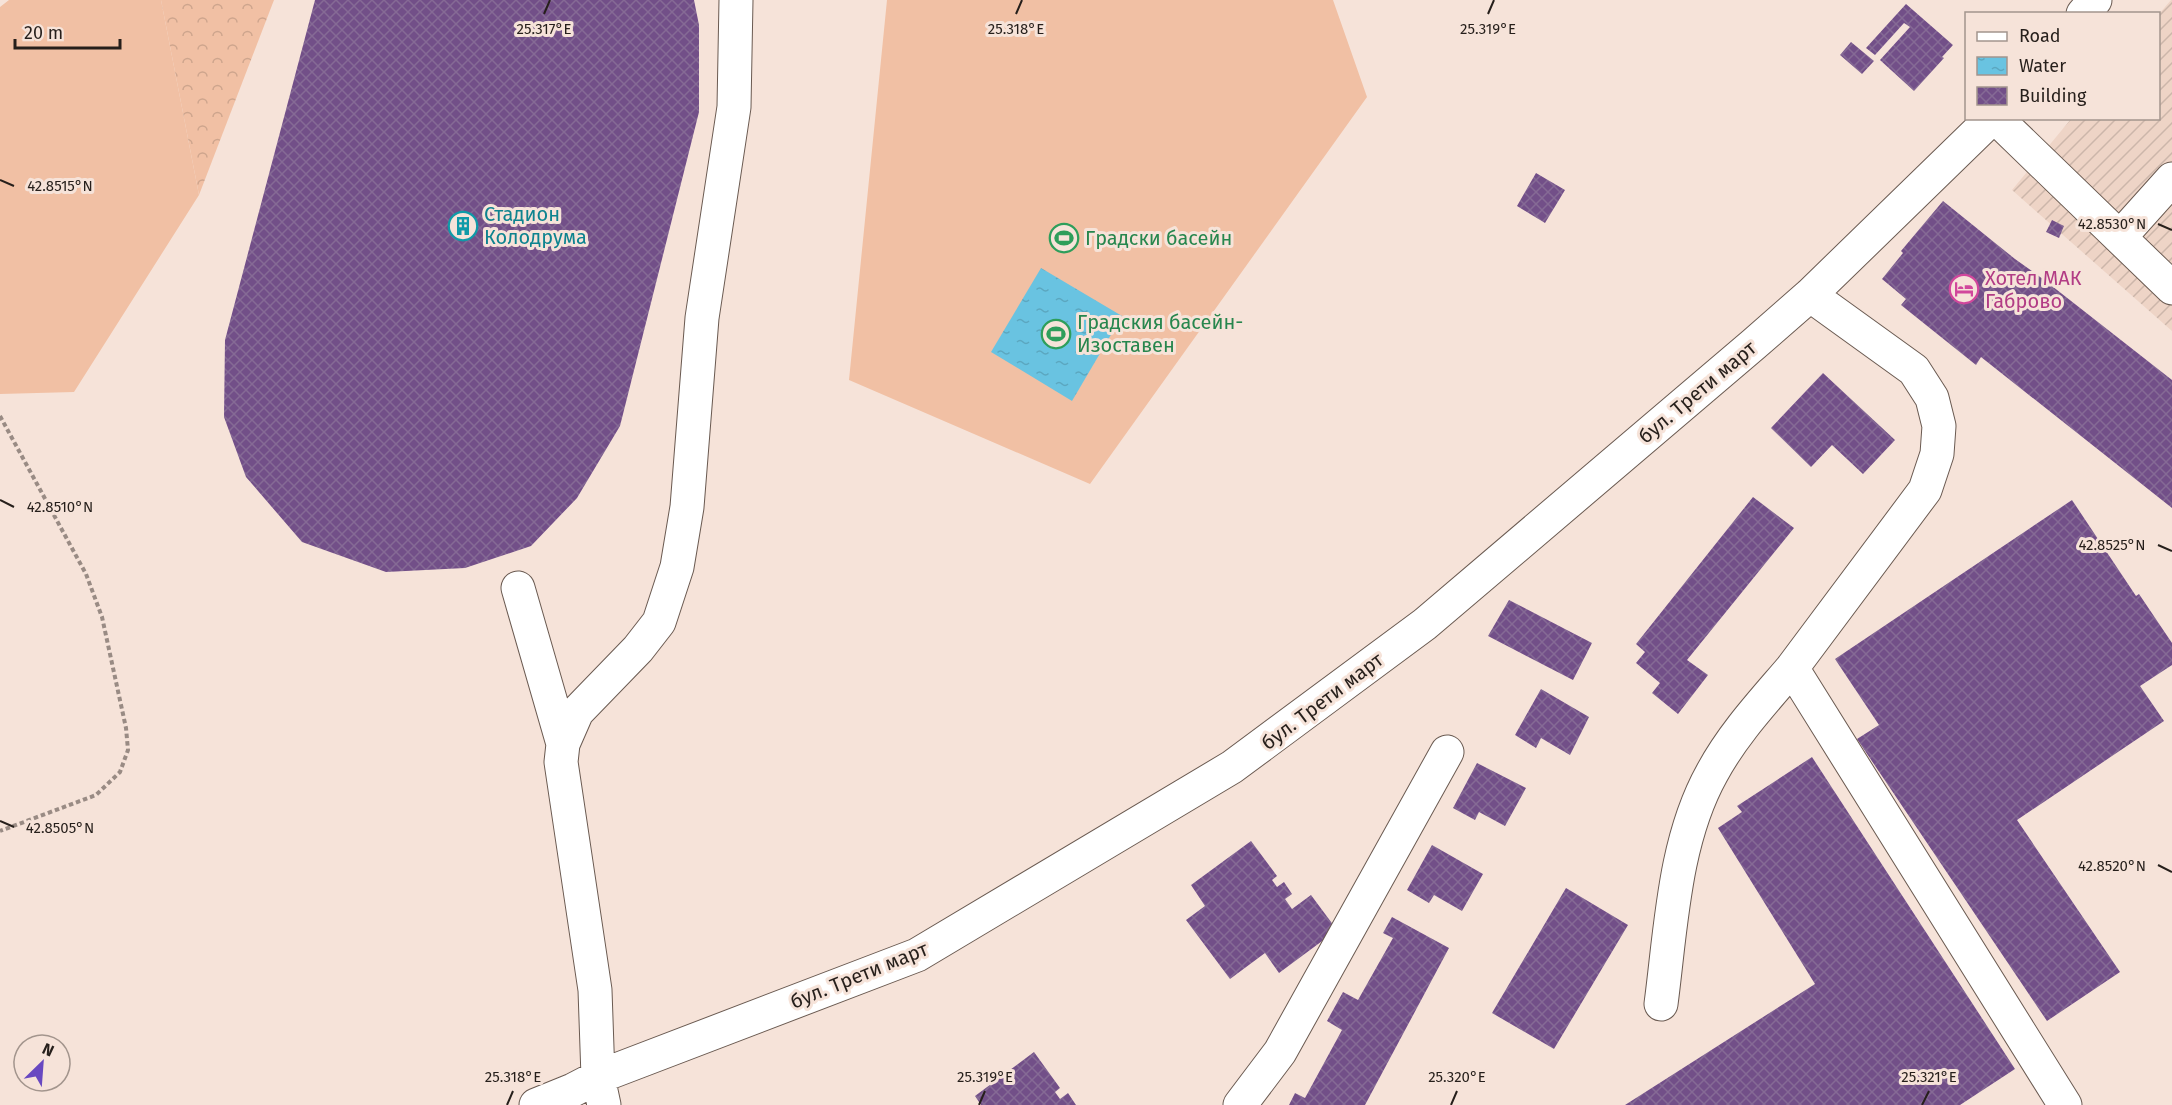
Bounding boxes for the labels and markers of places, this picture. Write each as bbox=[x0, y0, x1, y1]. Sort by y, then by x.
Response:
place label: Стадион Колодрума bbox=[484, 202, 587, 249]
building icon: Стадион Колодрума bbox=[447, 210, 479, 242]
sports icon: Градски басейн bbox=[1048, 222, 1080, 254]
place label: Градски басейн bbox=[1085, 226, 1232, 250]
place label: Хотел МАК Габрово bbox=[1985, 266, 2082, 313]
hotel icon: Хотел МАК Габрово bbox=[1948, 273, 1980, 305]
place label: Градския басейн- Изоставен bbox=[1077, 310, 1243, 357]
sports icon: Градския басейн- Изоставен bbox=[1040, 318, 1072, 350]

